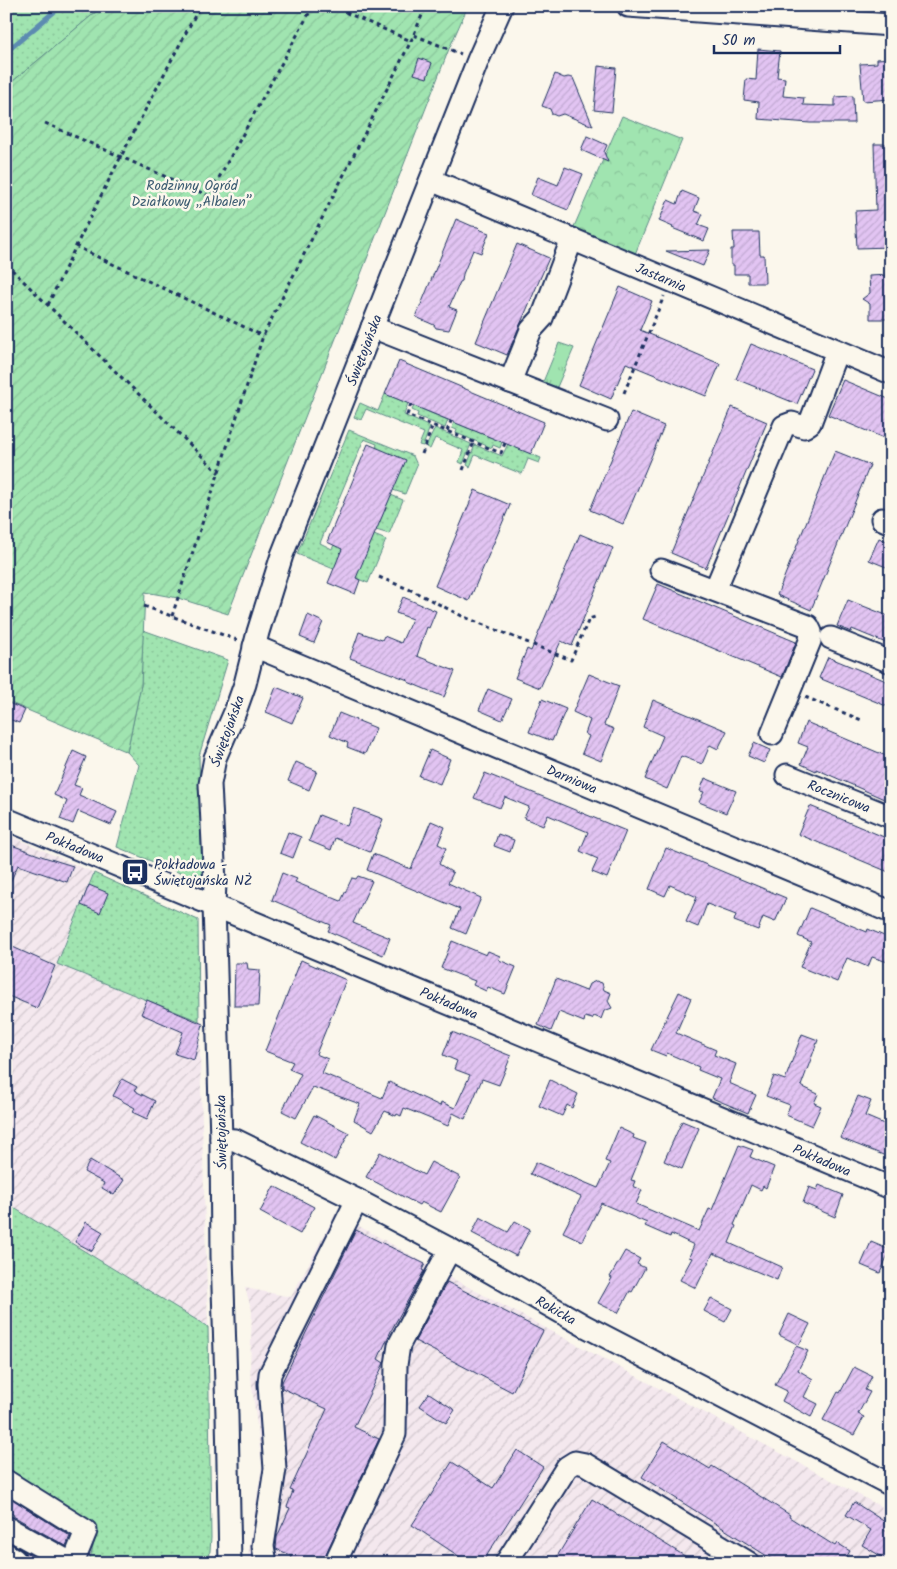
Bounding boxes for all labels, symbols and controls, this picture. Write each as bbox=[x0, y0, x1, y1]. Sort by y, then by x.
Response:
scale bar bbox=[714, 22, 841, 54]
text: 50 m bbox=[722, 29, 756, 53]
park label: Rodzinny Ogród Działkowy „Albalen” bbox=[131, 175, 253, 213]
street label: Jastarnia bbox=[632, 257, 689, 298]
street label: Świętojańska bbox=[341, 312, 389, 389]
street label: Świętojańska bbox=[205, 692, 251, 770]
street label: Darniowa bbox=[543, 759, 600, 800]
street label: Rocznicowa bbox=[804, 774, 873, 820]
street label: Pokładowa bbox=[42, 826, 107, 870]
place label: Pokładowa - Świętojańska NŻ bbox=[154, 854, 252, 892]
bus stop icon: Pokładowa - Świętojańska NŻ bbox=[120, 857, 150, 887]
street label: Pokładowa bbox=[416, 982, 481, 1026]
street label: Świętojańska bbox=[210, 1094, 234, 1170]
street label: Pokładowa bbox=[789, 1139, 854, 1183]
street label: Rokicka bbox=[531, 1290, 580, 1331]

